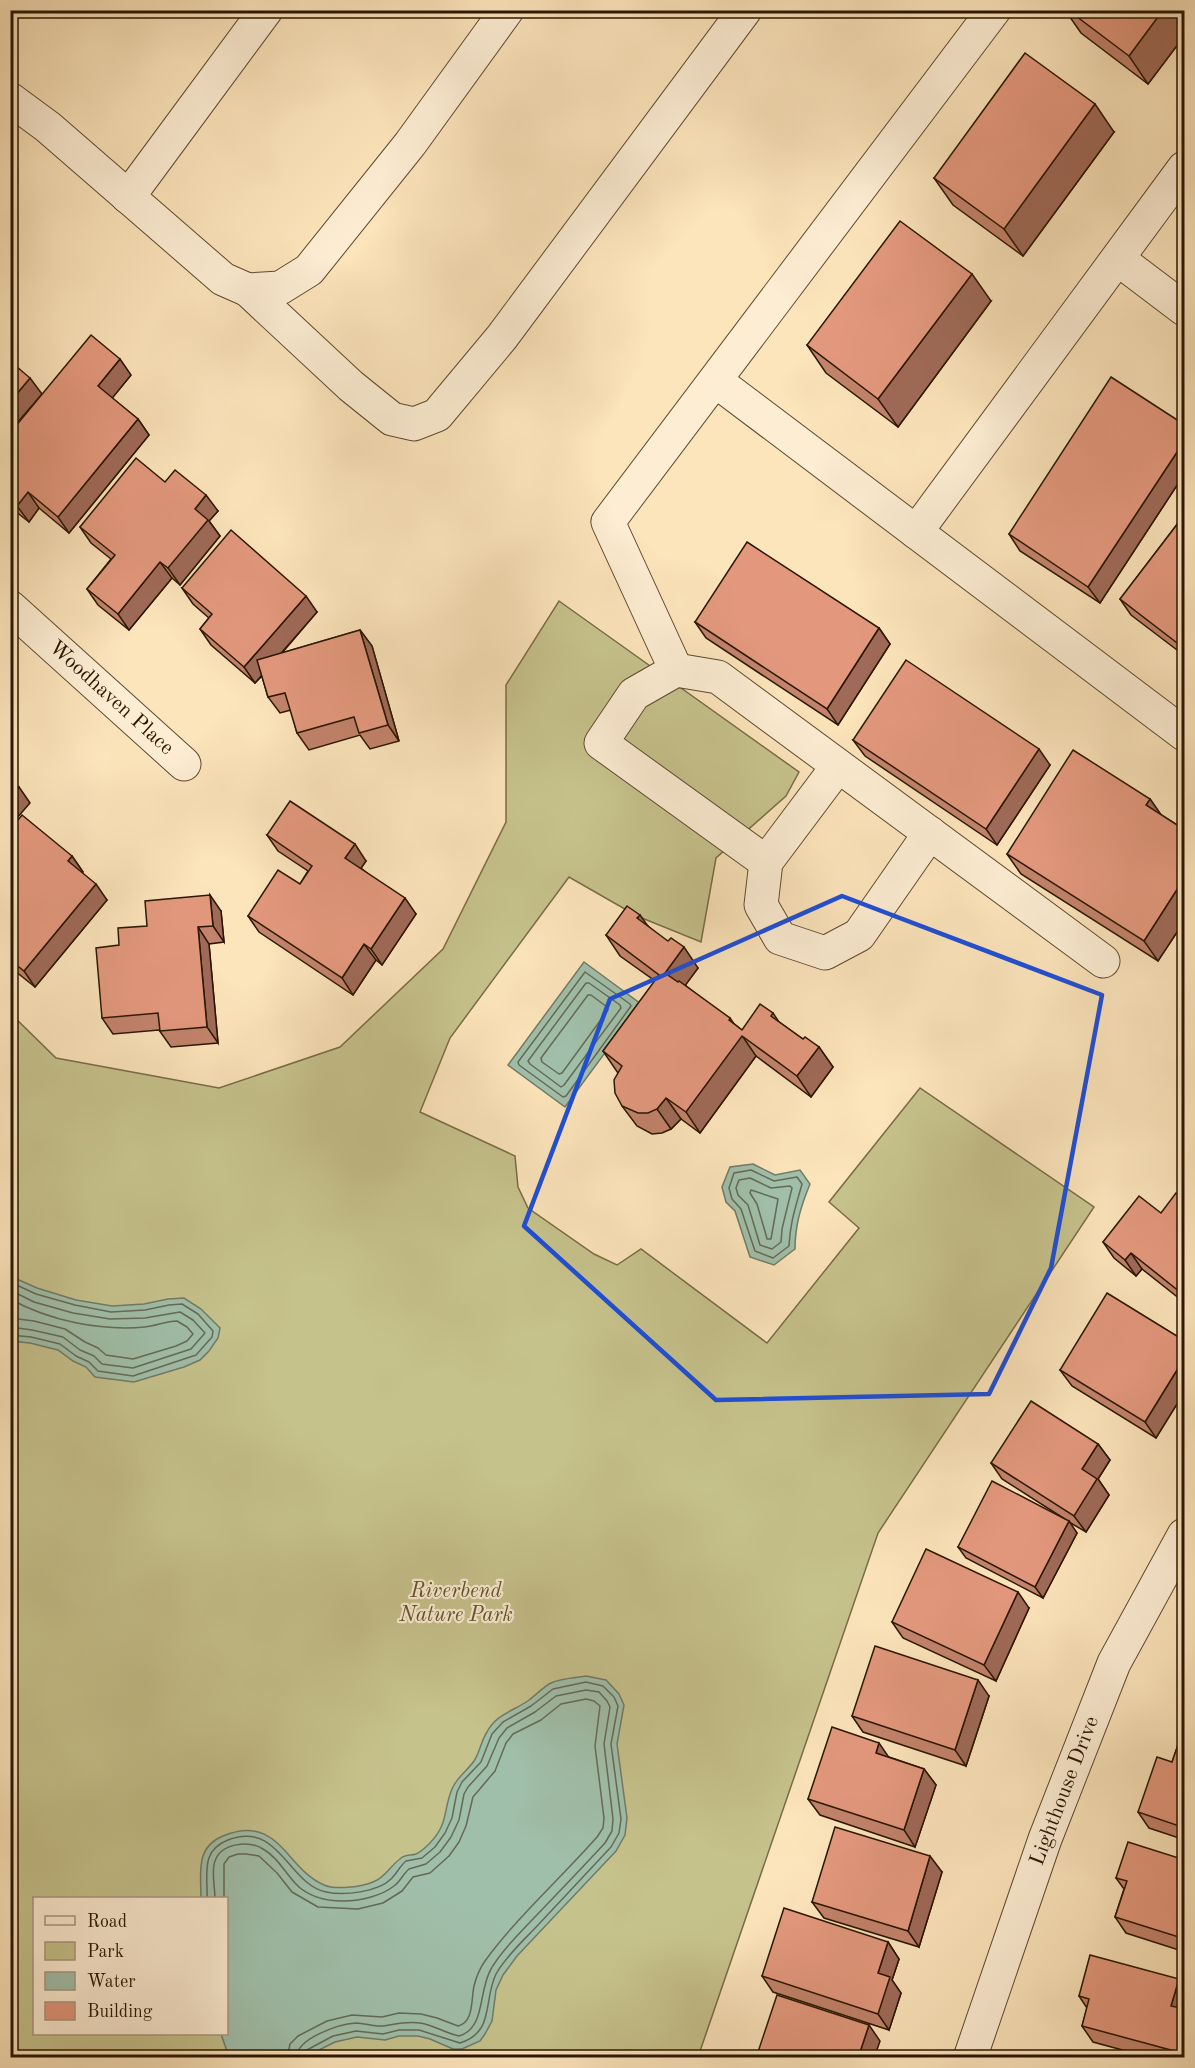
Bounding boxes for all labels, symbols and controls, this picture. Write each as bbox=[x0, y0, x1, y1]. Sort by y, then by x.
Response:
street label: Woodhaven Place bbox=[45, 637, 177, 759]
park label: Riverbend Nature Park bbox=[398, 1581, 513, 1626]
street label: Lighthouse Drive bbox=[1027, 1713, 1103, 1869]
legend bbox=[33, 1897, 228, 2035]
text: Road bbox=[87, 1913, 127, 1931]
text: Park bbox=[87, 1943, 124, 1961]
text: Water bbox=[87, 1973, 136, 1991]
text: Building bbox=[87, 2003, 153, 2021]

